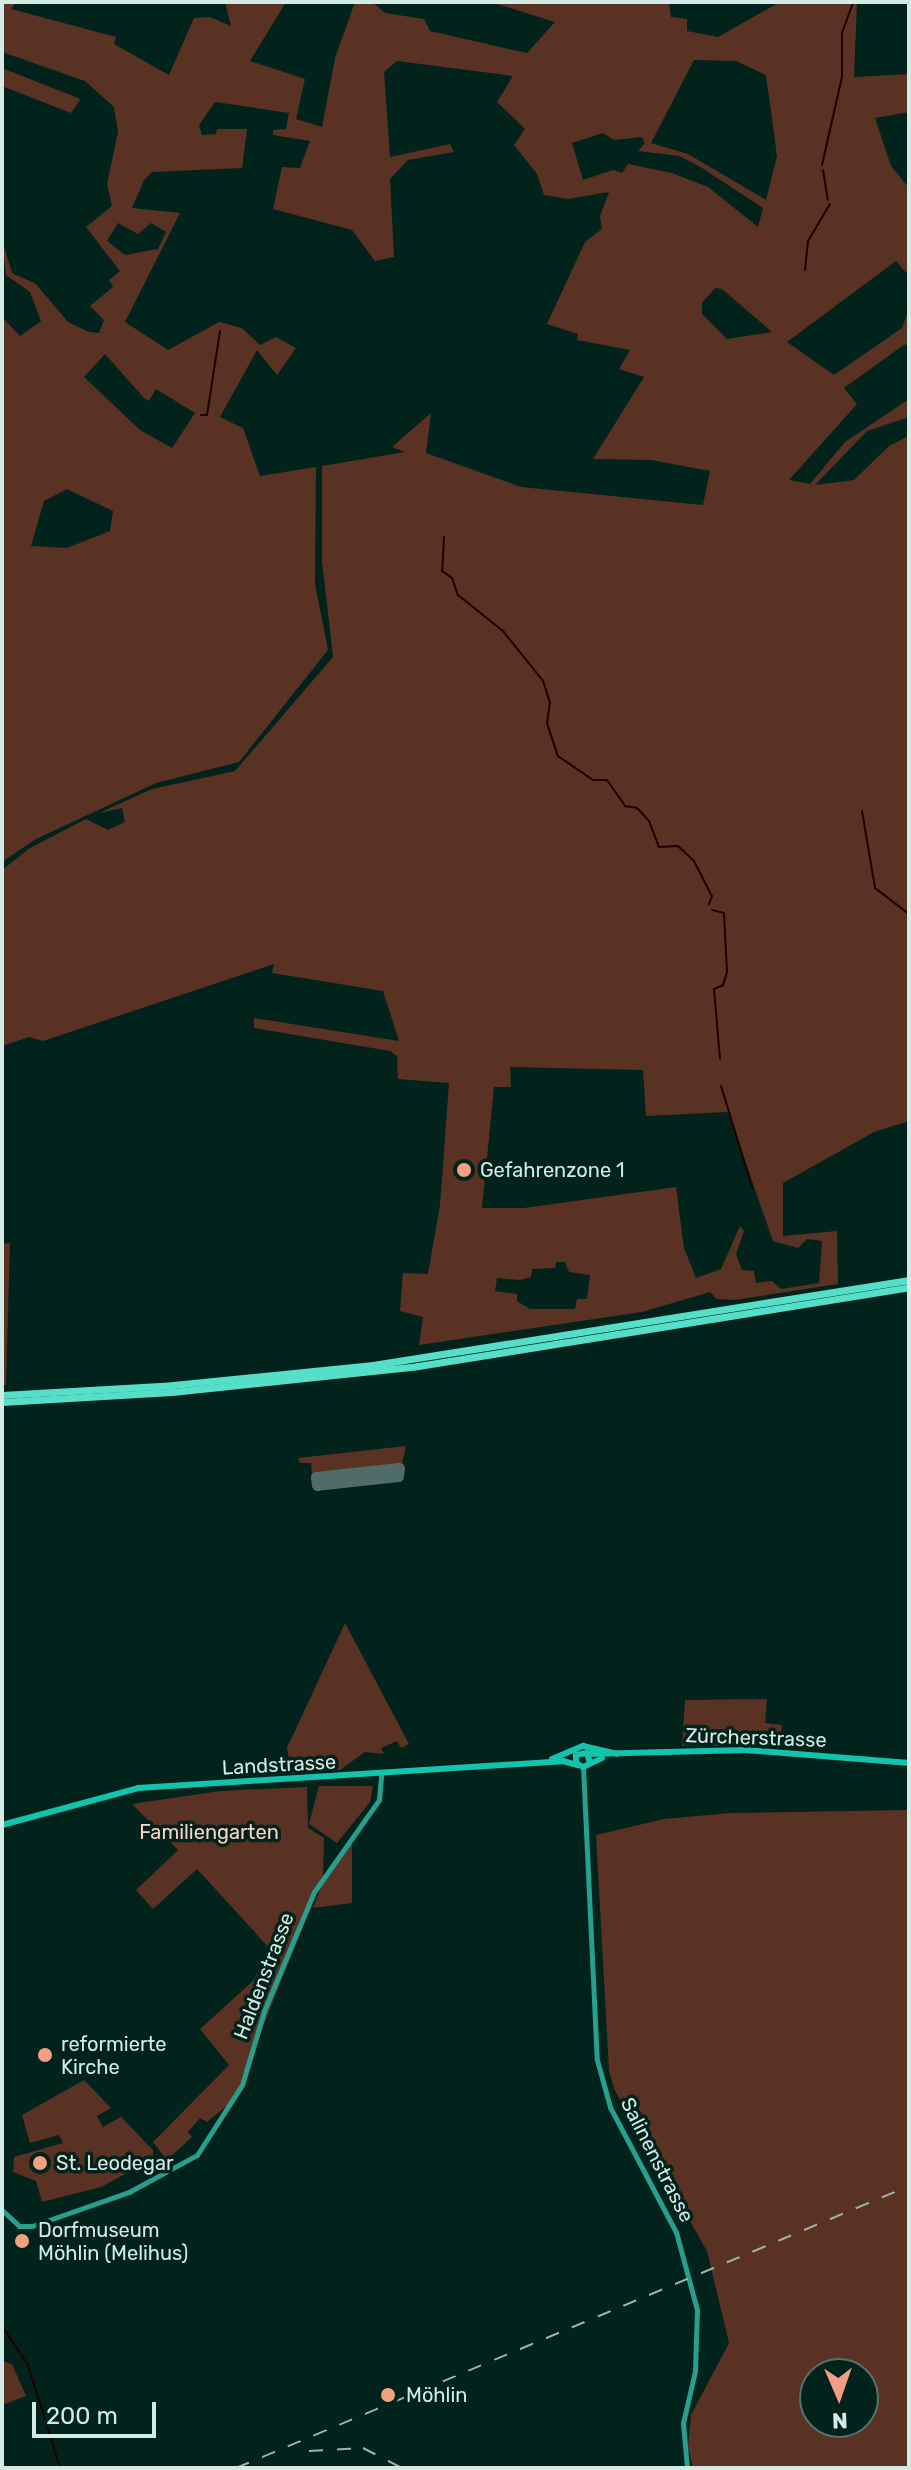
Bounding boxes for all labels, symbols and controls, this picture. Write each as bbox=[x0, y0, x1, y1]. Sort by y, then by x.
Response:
place label: Gefahrenzone 1 bbox=[480, 1158, 625, 1182]
marker: Gefahrenzone 1 bbox=[455, 1161, 473, 1179]
street label: Zürcherstrasse bbox=[685, 1724, 827, 1752]
street label: Landstrasse bbox=[221, 1750, 337, 1780]
park label: Familiengarten bbox=[139, 1820, 279, 1844]
street label: Haldenstrasse bbox=[229, 1909, 299, 2043]
place label: reformierte Kirche bbox=[61, 2032, 167, 2079]
marker: reformierte Kirche bbox=[36, 2046, 54, 2064]
street label: Salinenstrasse bbox=[615, 2094, 699, 2226]
place label: St. Leodegar bbox=[56, 2151, 174, 2175]
marker: St. Leodegar bbox=[31, 2154, 49, 2172]
place label: Dorfmuseum Möhlin (Melihus) bbox=[38, 2218, 188, 2265]
marker: Dorfmuseum Möhlin (Melihus) bbox=[13, 2232, 31, 2250]
north arrow bbox=[799, 2358, 879, 2438]
place label: Möhlin bbox=[406, 2383, 467, 2407]
marker: Möhlin bbox=[377, 2384, 399, 2406]
scale bar bbox=[36, 2386, 160, 2436]
text: 200 m bbox=[46, 2402, 118, 2430]
text: N bbox=[831, 2407, 848, 2434]

